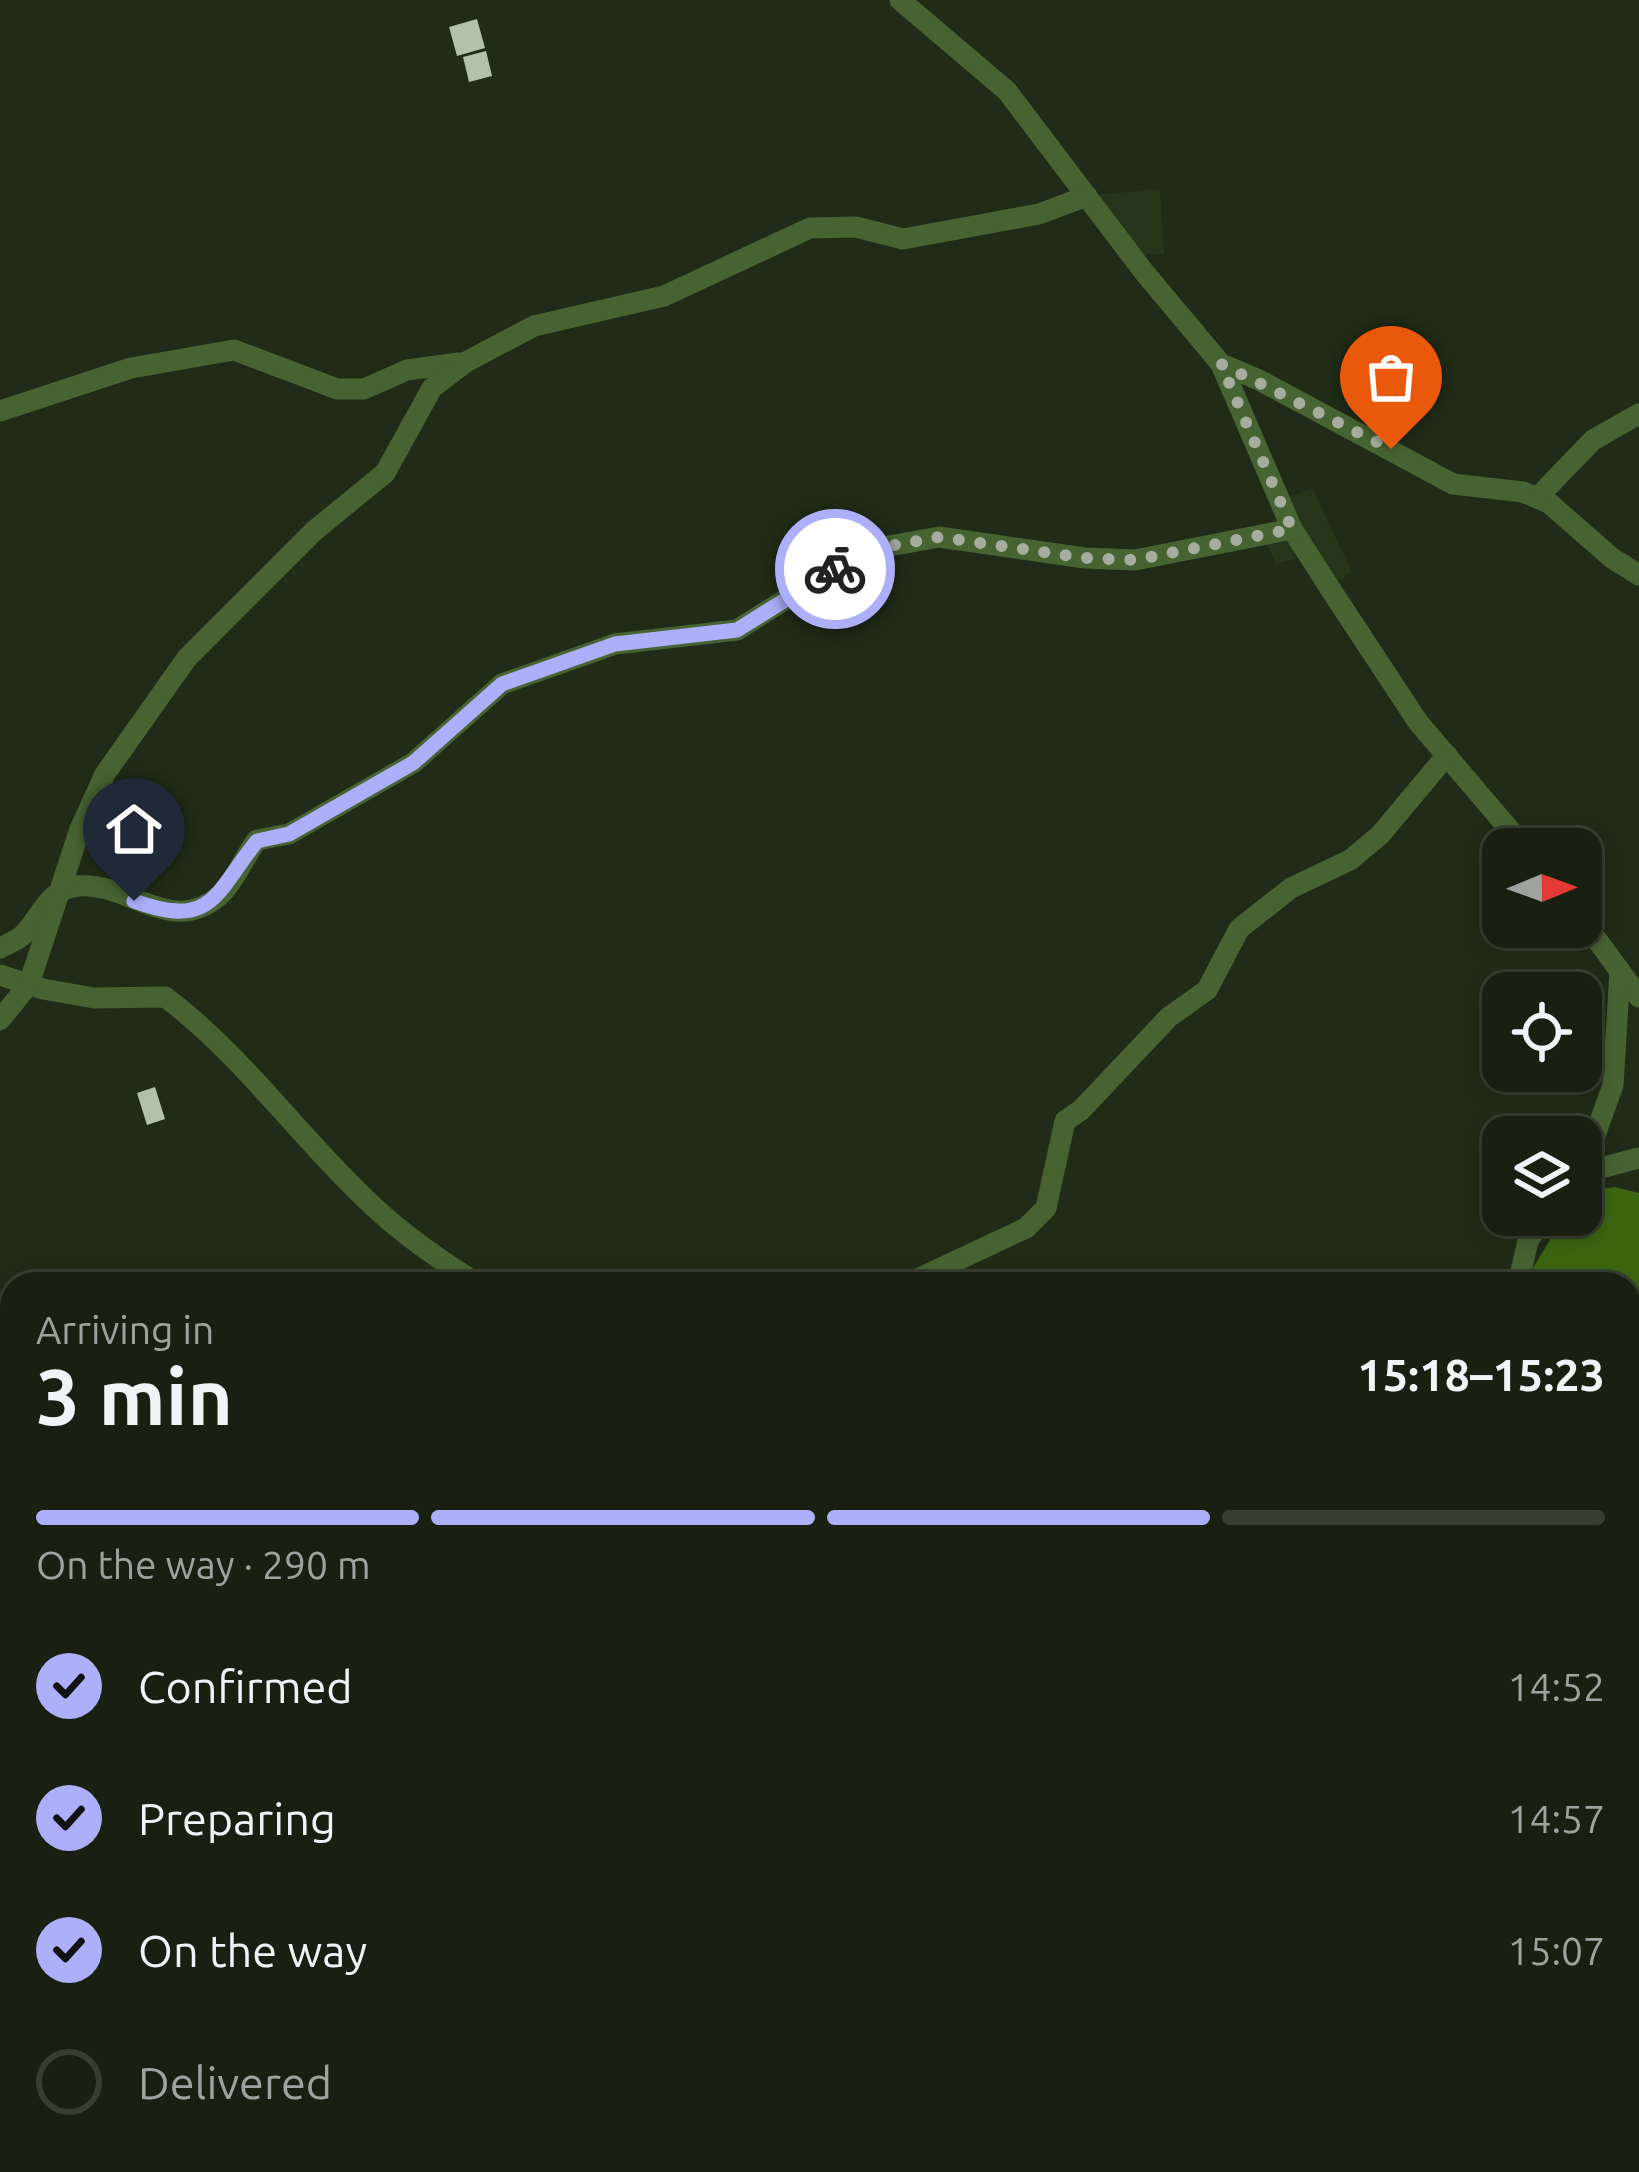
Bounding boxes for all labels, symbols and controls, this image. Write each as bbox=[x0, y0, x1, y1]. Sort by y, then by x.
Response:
pin bbox=[1340, 326, 1442, 449]
icon: bag bbox=[1358, 344, 1424, 410]
courier bbox=[775, 509, 895, 629]
icon: bike bbox=[802, 536, 868, 602]
pin bbox=[83, 778, 185, 901]
icon: home bbox=[101, 796, 167, 862]
north arrow bbox=[1482, 828, 1602, 948]
map controls bbox=[1482, 828, 1602, 1236]
button: locate bbox=[1482, 972, 1602, 1092]
button: layers bbox=[1482, 1116, 1602, 1236]
text: Arriving in bbox=[36, 1308, 214, 1351]
text: 15:18–15:23 bbox=[1357, 1349, 1605, 1400]
text: 3 min bbox=[36, 1352, 233, 1440]
text: On the way · 290 m bbox=[36, 1543, 371, 1586]
icon: check bbox=[36, 1653, 102, 1719]
text: Confirmed bbox=[138, 1661, 353, 1712]
text: 14:52 bbox=[1507, 1665, 1605, 1708]
icon: check bbox=[36, 1785, 102, 1851]
text: Preparing bbox=[138, 1793, 336, 1844]
text: 14:57 bbox=[1507, 1797, 1605, 1840]
icon: check bbox=[36, 1917, 102, 1983]
text: On the way bbox=[138, 1925, 367, 1976]
text: 15:07 bbox=[1507, 1929, 1605, 1972]
text: Delivered bbox=[138, 2057, 332, 2108]

